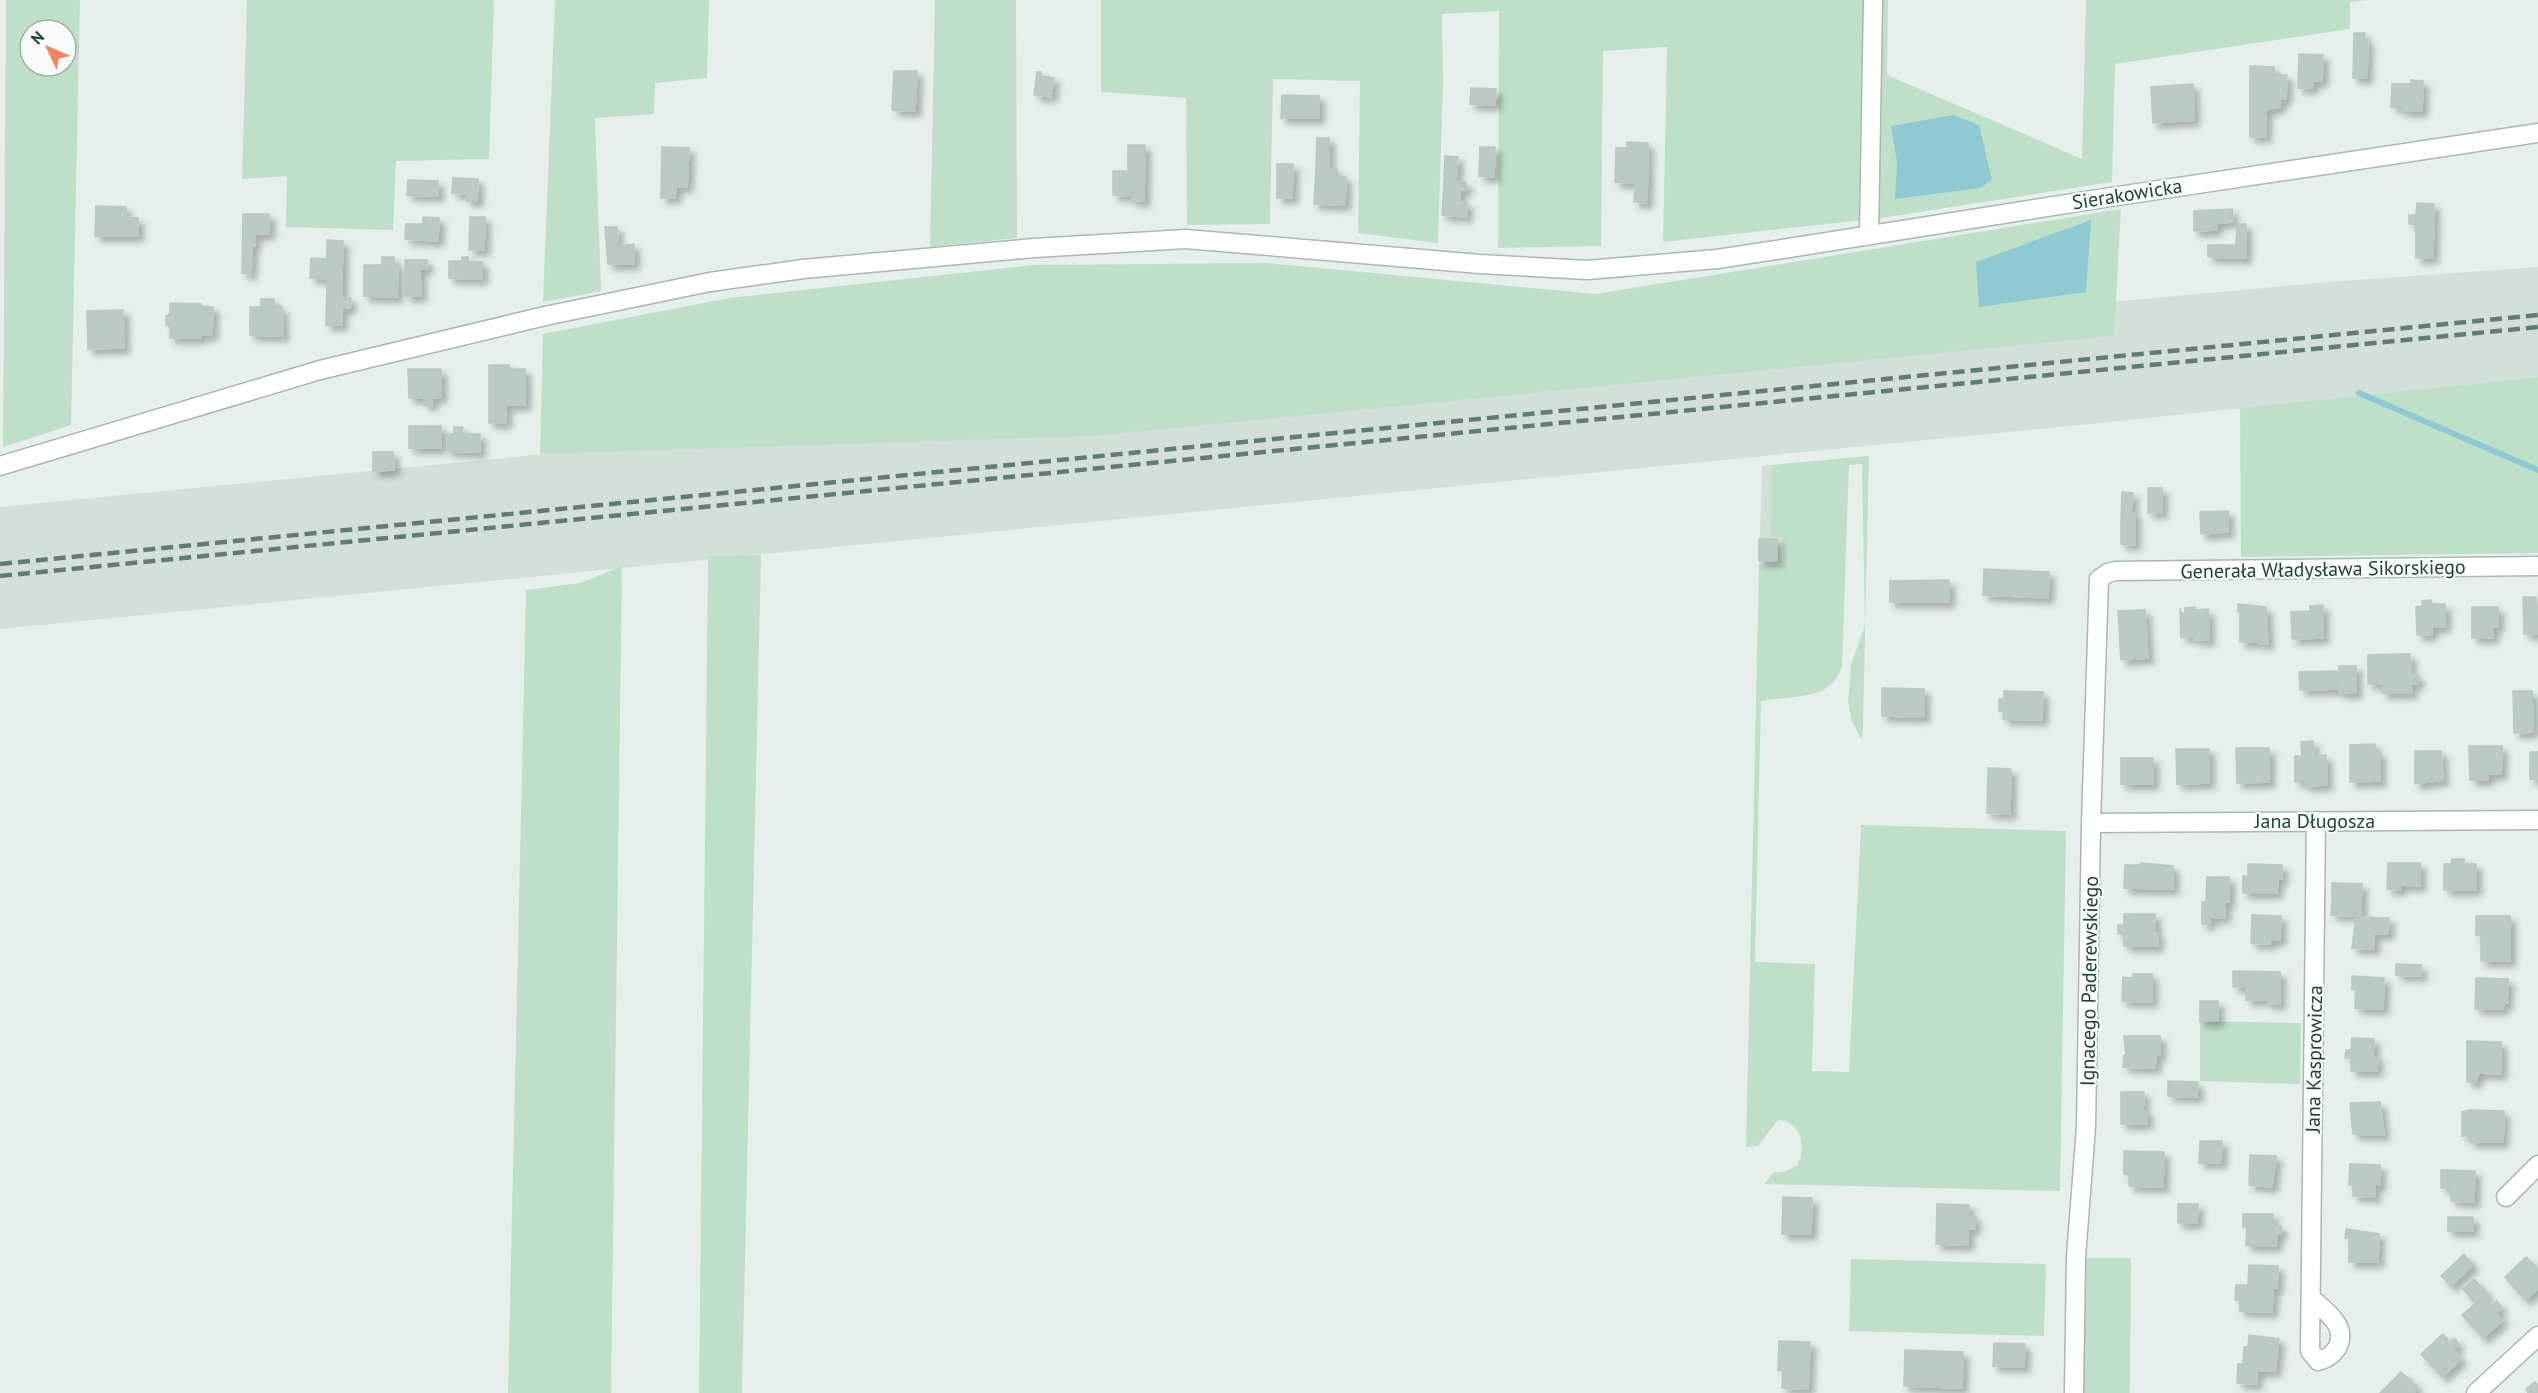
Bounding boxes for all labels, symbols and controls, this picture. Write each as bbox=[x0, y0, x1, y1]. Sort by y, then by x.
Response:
north arrow bbox=[18, 18, 78, 78]
text: N bbox=[26, 27, 48, 48]
street label: Sierakowicka bbox=[2070, 172, 2184, 216]
street label: Generała Władysława Sikorskiego bbox=[2180, 554, 2466, 584]
street label: Jana Długosza bbox=[2254, 808, 2375, 834]
street label: Ignacego Paderewskiego bbox=[2074, 876, 2104, 1086]
street label: Jana Kasprowicza bbox=[2300, 985, 2328, 1134]

